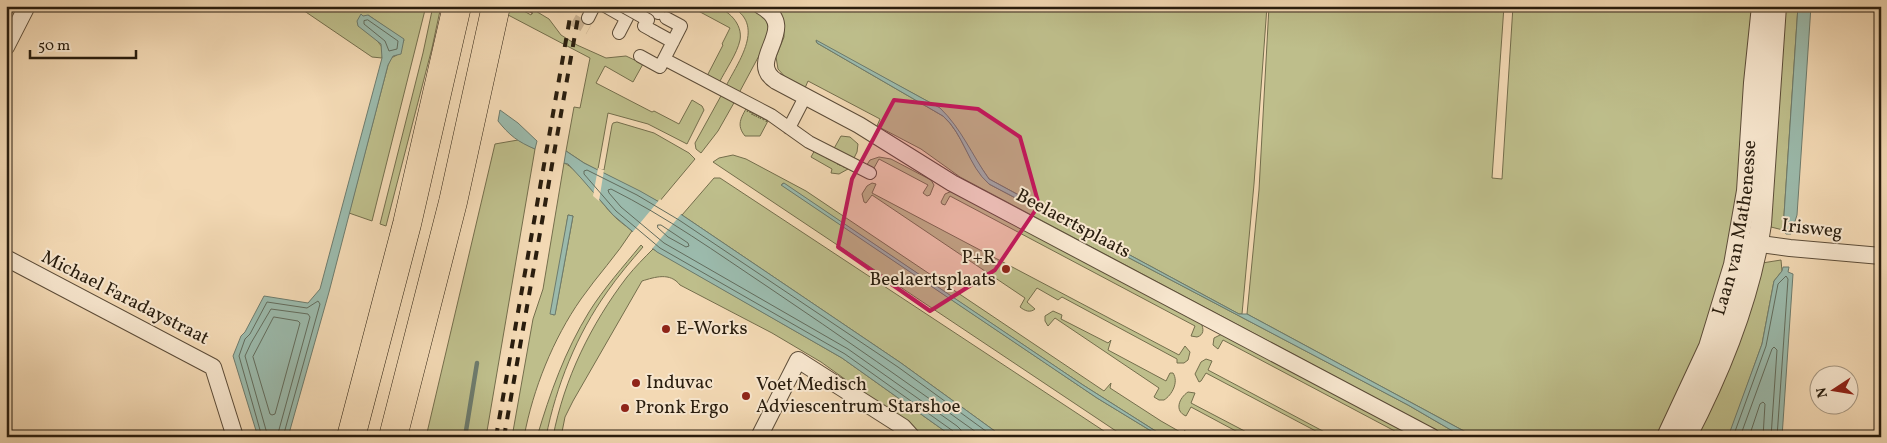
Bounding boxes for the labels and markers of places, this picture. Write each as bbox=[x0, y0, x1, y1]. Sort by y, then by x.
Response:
place label: P+R Beelaertsplaats bbox=[869, 245, 996, 293]
marker: P+R Beelaertsplaats bbox=[1000, 263, 1012, 275]
place label: E-Works bbox=[676, 316, 748, 342]
marker: E-Works bbox=[660, 323, 672, 335]
place label: Induvac bbox=[646, 370, 713, 396]
place label: Voet Medisch Adviescentrum Starshoe bbox=[756, 372, 961, 420]
marker: Induvac bbox=[630, 377, 642, 389]
marker: Voet Medisch Adviescentrum Starshoe bbox=[740, 390, 752, 402]
place label: Pronk Ergo bbox=[635, 395, 729, 421]
marker: Pronk Ergo bbox=[619, 402, 631, 414]

